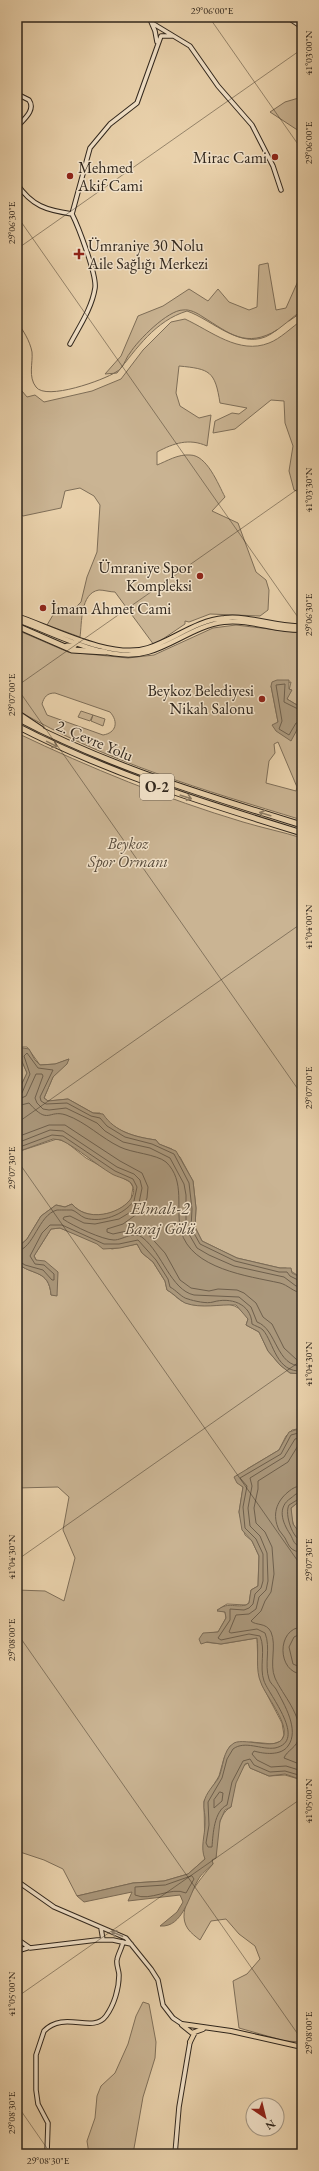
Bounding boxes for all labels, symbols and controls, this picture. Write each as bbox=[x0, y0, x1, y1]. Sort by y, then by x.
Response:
text: 29°06'00"E bbox=[191, 4, 234, 17]
text: 41°03'00"N bbox=[302, 30, 315, 75]
text: 29°06'00"E bbox=[302, 121, 315, 164]
place label: Mirac Cami bbox=[193, 147, 267, 168]
marker: Mirac Cami bbox=[270, 152, 280, 162]
place label: Mehmed Akif Cami bbox=[77, 157, 143, 196]
marker: Mehmed Akif Cami bbox=[65, 171, 75, 181]
text: 29°06'30"E bbox=[5, 201, 18, 244]
place label: Ümraniye 30 Nolu Aile Sağlığı Merkezi bbox=[87, 235, 208, 274]
marker: Ümraniye 30 Nolu Aile Sağlığı Merkezi bbox=[73, 248, 85, 260]
text: 41°03'30"N bbox=[302, 467, 315, 512]
place label: Ümraniye Spor Kompleksi bbox=[99, 557, 193, 596]
marker: Ümraniye Spor Kompleksi bbox=[195, 571, 205, 581]
text: 29°06'30"E bbox=[302, 593, 315, 636]
place label: İmam Ahmet Cami bbox=[51, 598, 171, 619]
marker: İmam Ahmet Cami bbox=[38, 603, 48, 613]
text: 29°07'00"E bbox=[5, 673, 18, 716]
place label: Beykoz Belediyesi Nikah Salonu bbox=[147, 680, 255, 719]
marker: Beykoz Belediyesi Nikah Salonu bbox=[257, 694, 267, 704]
street label: 2. Çevre Yolu bbox=[53, 715, 137, 766]
one-way arrow bbox=[46, 741, 58, 748]
road number: O-2 bbox=[140, 774, 174, 800]
one-way arrow bbox=[179, 794, 192, 801]
one-way arrow bbox=[258, 810, 271, 817]
park label: Beykoz Spor Ormanı bbox=[87, 833, 168, 872]
text: 41°04'00"N bbox=[302, 904, 315, 949]
text: 29°07'00"E bbox=[302, 1066, 315, 1109]
text: 29°07'30"E bbox=[5, 1146, 18, 1189]
water label: Elmalı-2 Baraj Gölü bbox=[124, 1197, 196, 1239]
text: 41°04'30"N bbox=[302, 1341, 315, 1386]
text: 41°04'30"N bbox=[5, 1534, 18, 1579]
text: 29°07'30"E bbox=[302, 1538, 315, 1581]
text: 29°08'00"E bbox=[5, 1618, 18, 1661]
text: 41°05'00"N bbox=[302, 1778, 315, 1823]
one-way arrow bbox=[111, 1930, 123, 1938]
text: 41°05'00"N bbox=[5, 1971, 18, 2016]
text: 29°08'00"E bbox=[302, 2011, 315, 2054]
text: 29°08'30"E bbox=[5, 2091, 18, 2134]
north arrow bbox=[245, 2097, 285, 2137]
text: N bbox=[263, 2117, 278, 2134]
text: 29°08'30"E bbox=[27, 2154, 70, 2167]

